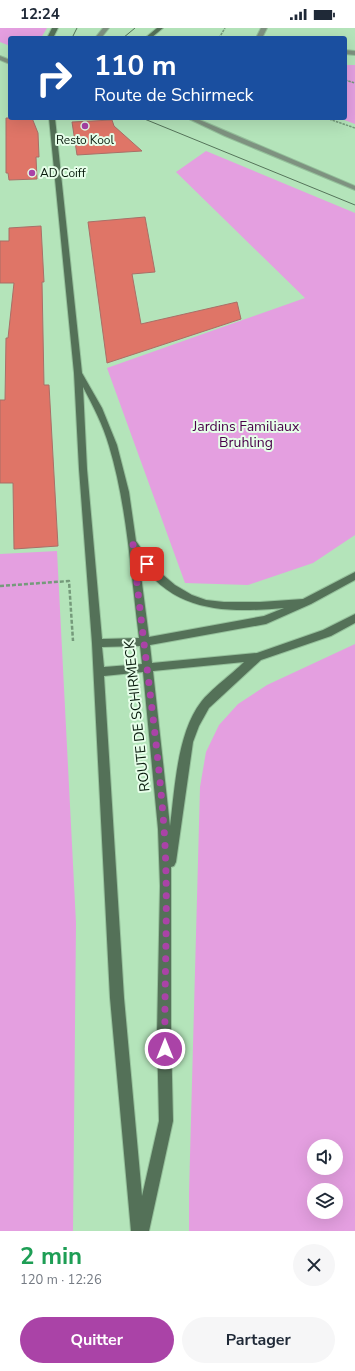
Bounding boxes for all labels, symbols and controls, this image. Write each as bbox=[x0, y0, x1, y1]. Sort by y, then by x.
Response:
text: 12:24 bbox=[20, 4, 60, 24]
text: 110 m bbox=[94, 47, 177, 85]
icon: right bbox=[28, 52, 80, 104]
text: Route de Schirmeck bbox=[94, 83, 254, 107]
marker: Resto Kool bbox=[80, 121, 90, 131]
place label: Resto Kool bbox=[56, 132, 115, 148]
place label: AD Coiff bbox=[40, 165, 87, 181]
marker: AD Coiff bbox=[27, 168, 37, 178]
park label: Jardins Familiaux Bruhling bbox=[192, 417, 300, 452]
pin bbox=[130, 547, 164, 581]
icon: arrive bbox=[136, 553, 158, 575]
street label: ROUTE DE SCHIRMECK bbox=[120, 639, 154, 793]
position arrow bbox=[144, 1028, 186, 1070]
map controls bbox=[307, 1139, 343, 1219]
button: sound bbox=[307, 1139, 343, 1175]
button: layers bbox=[307, 1183, 343, 1219]
text: 2 min bbox=[20, 1240, 82, 1272]
button: close bbox=[293, 1244, 335, 1286]
text: 120 m · 12:26 bbox=[20, 1271, 102, 1289]
button: Quitter bbox=[20, 1317, 174, 1363]
button: Partager bbox=[182, 1317, 335, 1363]

